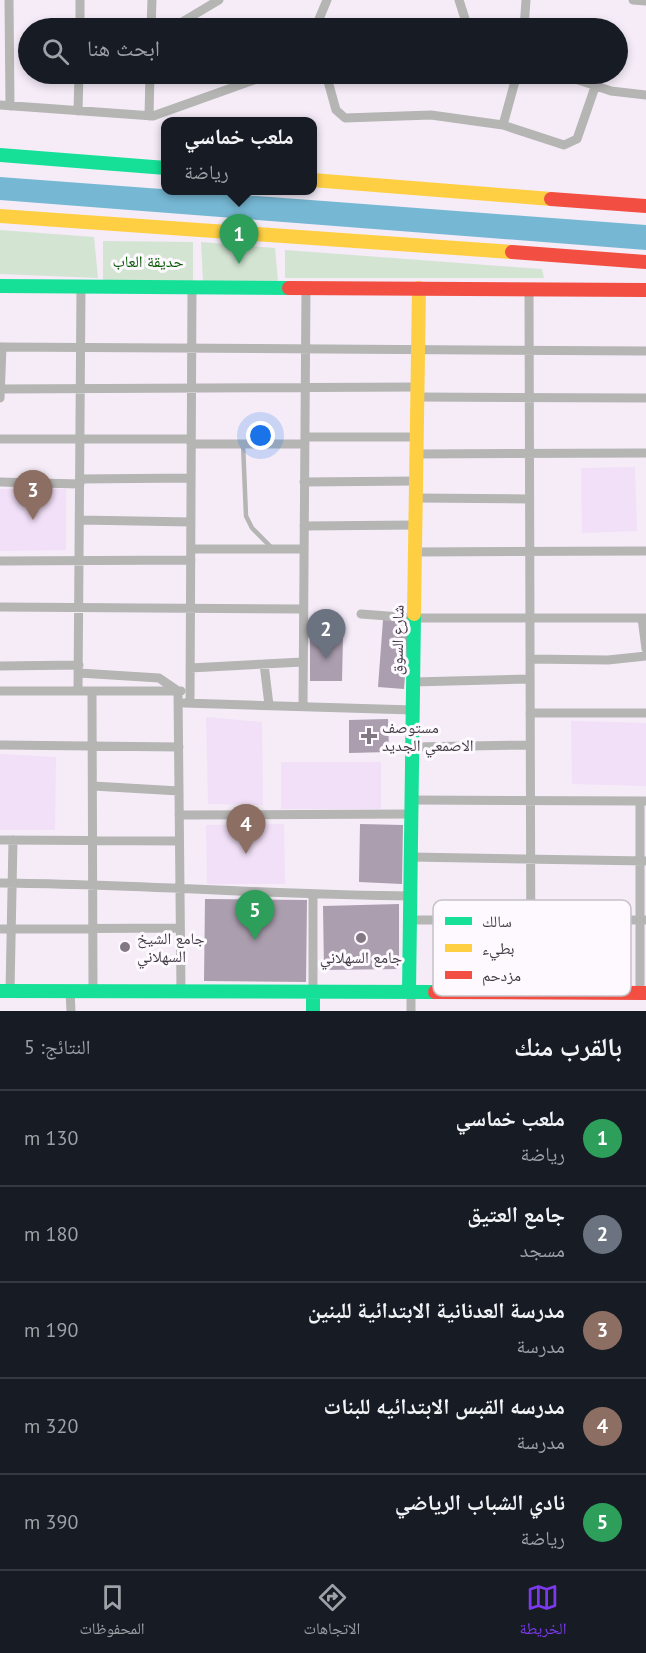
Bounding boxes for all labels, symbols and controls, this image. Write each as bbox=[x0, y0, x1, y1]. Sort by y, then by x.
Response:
search box bbox=[18, 18, 628, 84]
text: ابحث هنا bbox=[87, 34, 160, 62]
icon: search bbox=[39, 35, 72, 68]
popup bbox=[161, 117, 317, 195]
text: ملعب خماسي bbox=[184, 122, 294, 150]
text: رياضة bbox=[184, 159, 229, 185]
pin: 1 bbox=[220, 214, 258, 264]
park label: حديقة العاب bbox=[112, 251, 184, 271]
your location bbox=[246, 421, 275, 450]
pin: 3 bbox=[14, 470, 52, 520]
street label: شارع السوق bbox=[386, 605, 409, 675]
pin: 2 bbox=[306, 610, 346, 659]
place label: مستوصف الاصمعي الجديد bbox=[382, 717, 474, 758]
marker: مستوصف الاصمعي الجديد bbox=[360, 727, 378, 745]
pin: 4 bbox=[226, 804, 266, 854]
pin: 5 bbox=[236, 890, 274, 940]
legend bbox=[433, 900, 631, 996]
text: سالك bbox=[482, 911, 512, 931]
place label: جامع الشيخ السهلاني bbox=[137, 928, 205, 969]
marker: جامع السهلاني bbox=[354, 931, 368, 945]
text: بطيء bbox=[482, 938, 514, 961]
marker: جامع الشيخ السهلاني bbox=[118, 940, 132, 954]
place label: جامع السهلاني bbox=[320, 947, 402, 970]
text: مزدحم bbox=[482, 965, 521, 986]
text: بالقرب منك bbox=[514, 1030, 622, 1063]
text: النتائج: 5 bbox=[24, 1034, 91, 1060]
text: ملعب خماسي bbox=[456, 1104, 565, 1132]
text: 130 m bbox=[24, 1125, 78, 1151]
text: 1 bbox=[597, 1125, 608, 1151]
text: رياضة bbox=[521, 1141, 565, 1167]
text: جامع العتيق bbox=[467, 1200, 565, 1228]
text: 180 m bbox=[24, 1221, 78, 1247]
text: 2 bbox=[597, 1221, 608, 1247]
text: مسجد bbox=[520, 1237, 565, 1263]
text: مدرسة العدنانية الابتدائية للبنين bbox=[308, 1296, 565, 1324]
text: 190 m bbox=[24, 1317, 78, 1343]
text: 3 bbox=[597, 1317, 608, 1343]
text: مدرسة bbox=[516, 1333, 565, 1359]
text: مدرسه القبس الابتدائيه للبنات bbox=[323, 1392, 565, 1420]
text: 320 m bbox=[24, 1413, 78, 1439]
text: 4 bbox=[597, 1413, 608, 1439]
text: مدرسة bbox=[516, 1429, 565, 1455]
text: نادي الشباب الرياضي bbox=[395, 1488, 565, 1516]
text: 390 m bbox=[24, 1509, 78, 1535]
text: 5 bbox=[597, 1509, 608, 1535]
text: رياضة bbox=[521, 1525, 565, 1551]
tab: المحفوظات bbox=[80, 1581, 145, 1644]
tab: الاتجاهات bbox=[304, 1581, 360, 1644]
tab: الخريطة bbox=[519, 1581, 567, 1644]

